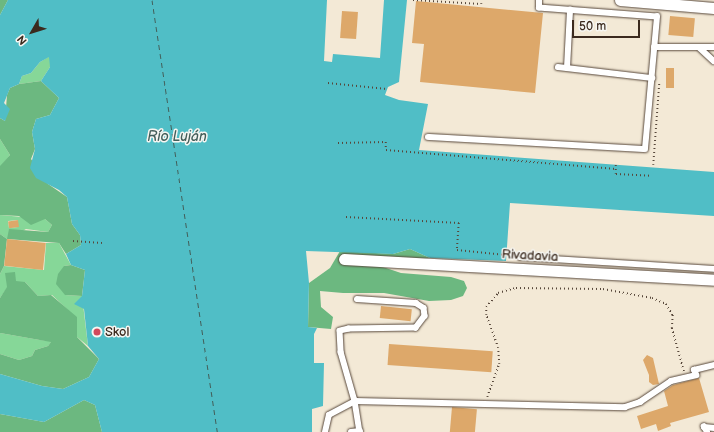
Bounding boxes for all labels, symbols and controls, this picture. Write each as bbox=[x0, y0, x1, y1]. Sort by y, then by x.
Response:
north arrow bbox=[12, 12, 52, 52]
scale bar bbox=[574, 12, 642, 38]
text: 50 m bbox=[579, 19, 606, 34]
text: N bbox=[15, 33, 30, 47]
water label: Río Luján bbox=[147, 129, 207, 145]
street label: Rivadavia bbox=[501, 247, 559, 265]
place label: Skol bbox=[105, 324, 129, 340]
marker: Skol bbox=[92, 327, 102, 337]

